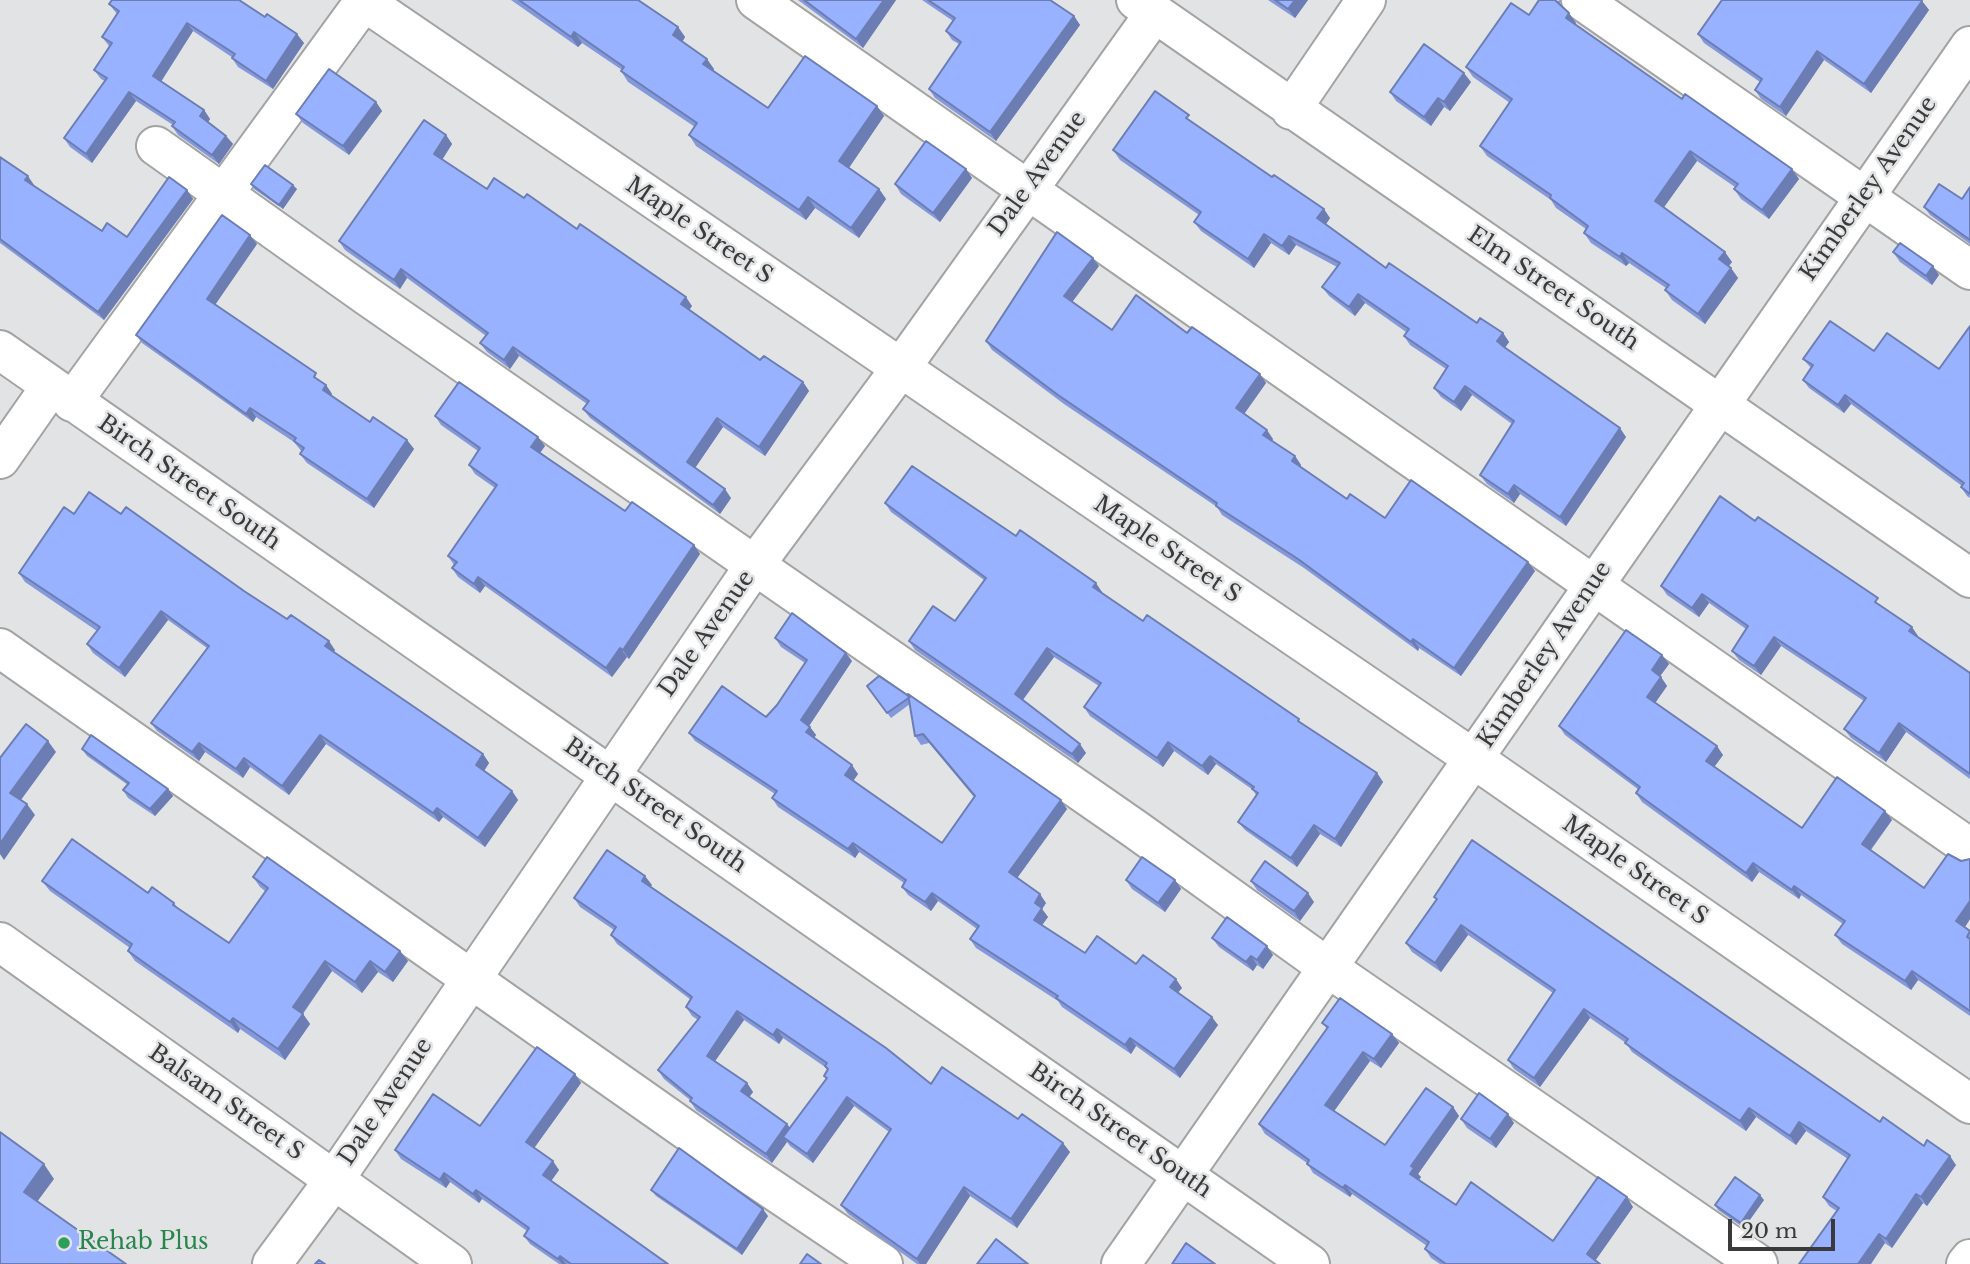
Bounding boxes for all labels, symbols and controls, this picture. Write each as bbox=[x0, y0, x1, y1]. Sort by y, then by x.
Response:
street label: Kimberley Avenue bbox=[1795, 91, 1943, 287]
street label: Dale Avenue bbox=[983, 106, 1093, 242]
street label: Maple Street S bbox=[620, 172, 778, 290]
street label: Elm Street South bbox=[1462, 221, 1644, 357]
street label: Birch Street South bbox=[92, 410, 286, 556]
street label: Maple Street S bbox=[1088, 491, 1246, 609]
street label: Kimberley Avenue bbox=[1472, 557, 1618, 753]
street label: Dale Avenue bbox=[653, 566, 761, 702]
street label: Birch Street South bbox=[558, 733, 752, 879]
street label: Maple Street S bbox=[1557, 811, 1713, 931]
street label: Dale Avenue bbox=[333, 1033, 439, 1171]
street label: Balsam Street S bbox=[143, 1039, 309, 1167]
street label: Birch Street South bbox=[1023, 1058, 1217, 1204]
scale bar bbox=[1732, 1204, 1839, 1248]
text: 20 m bbox=[1741, 1218, 1798, 1244]
place label: Rehab Plus bbox=[78, 1229, 208, 1257]
marker: Rehab Plus bbox=[56, 1235, 72, 1251]

